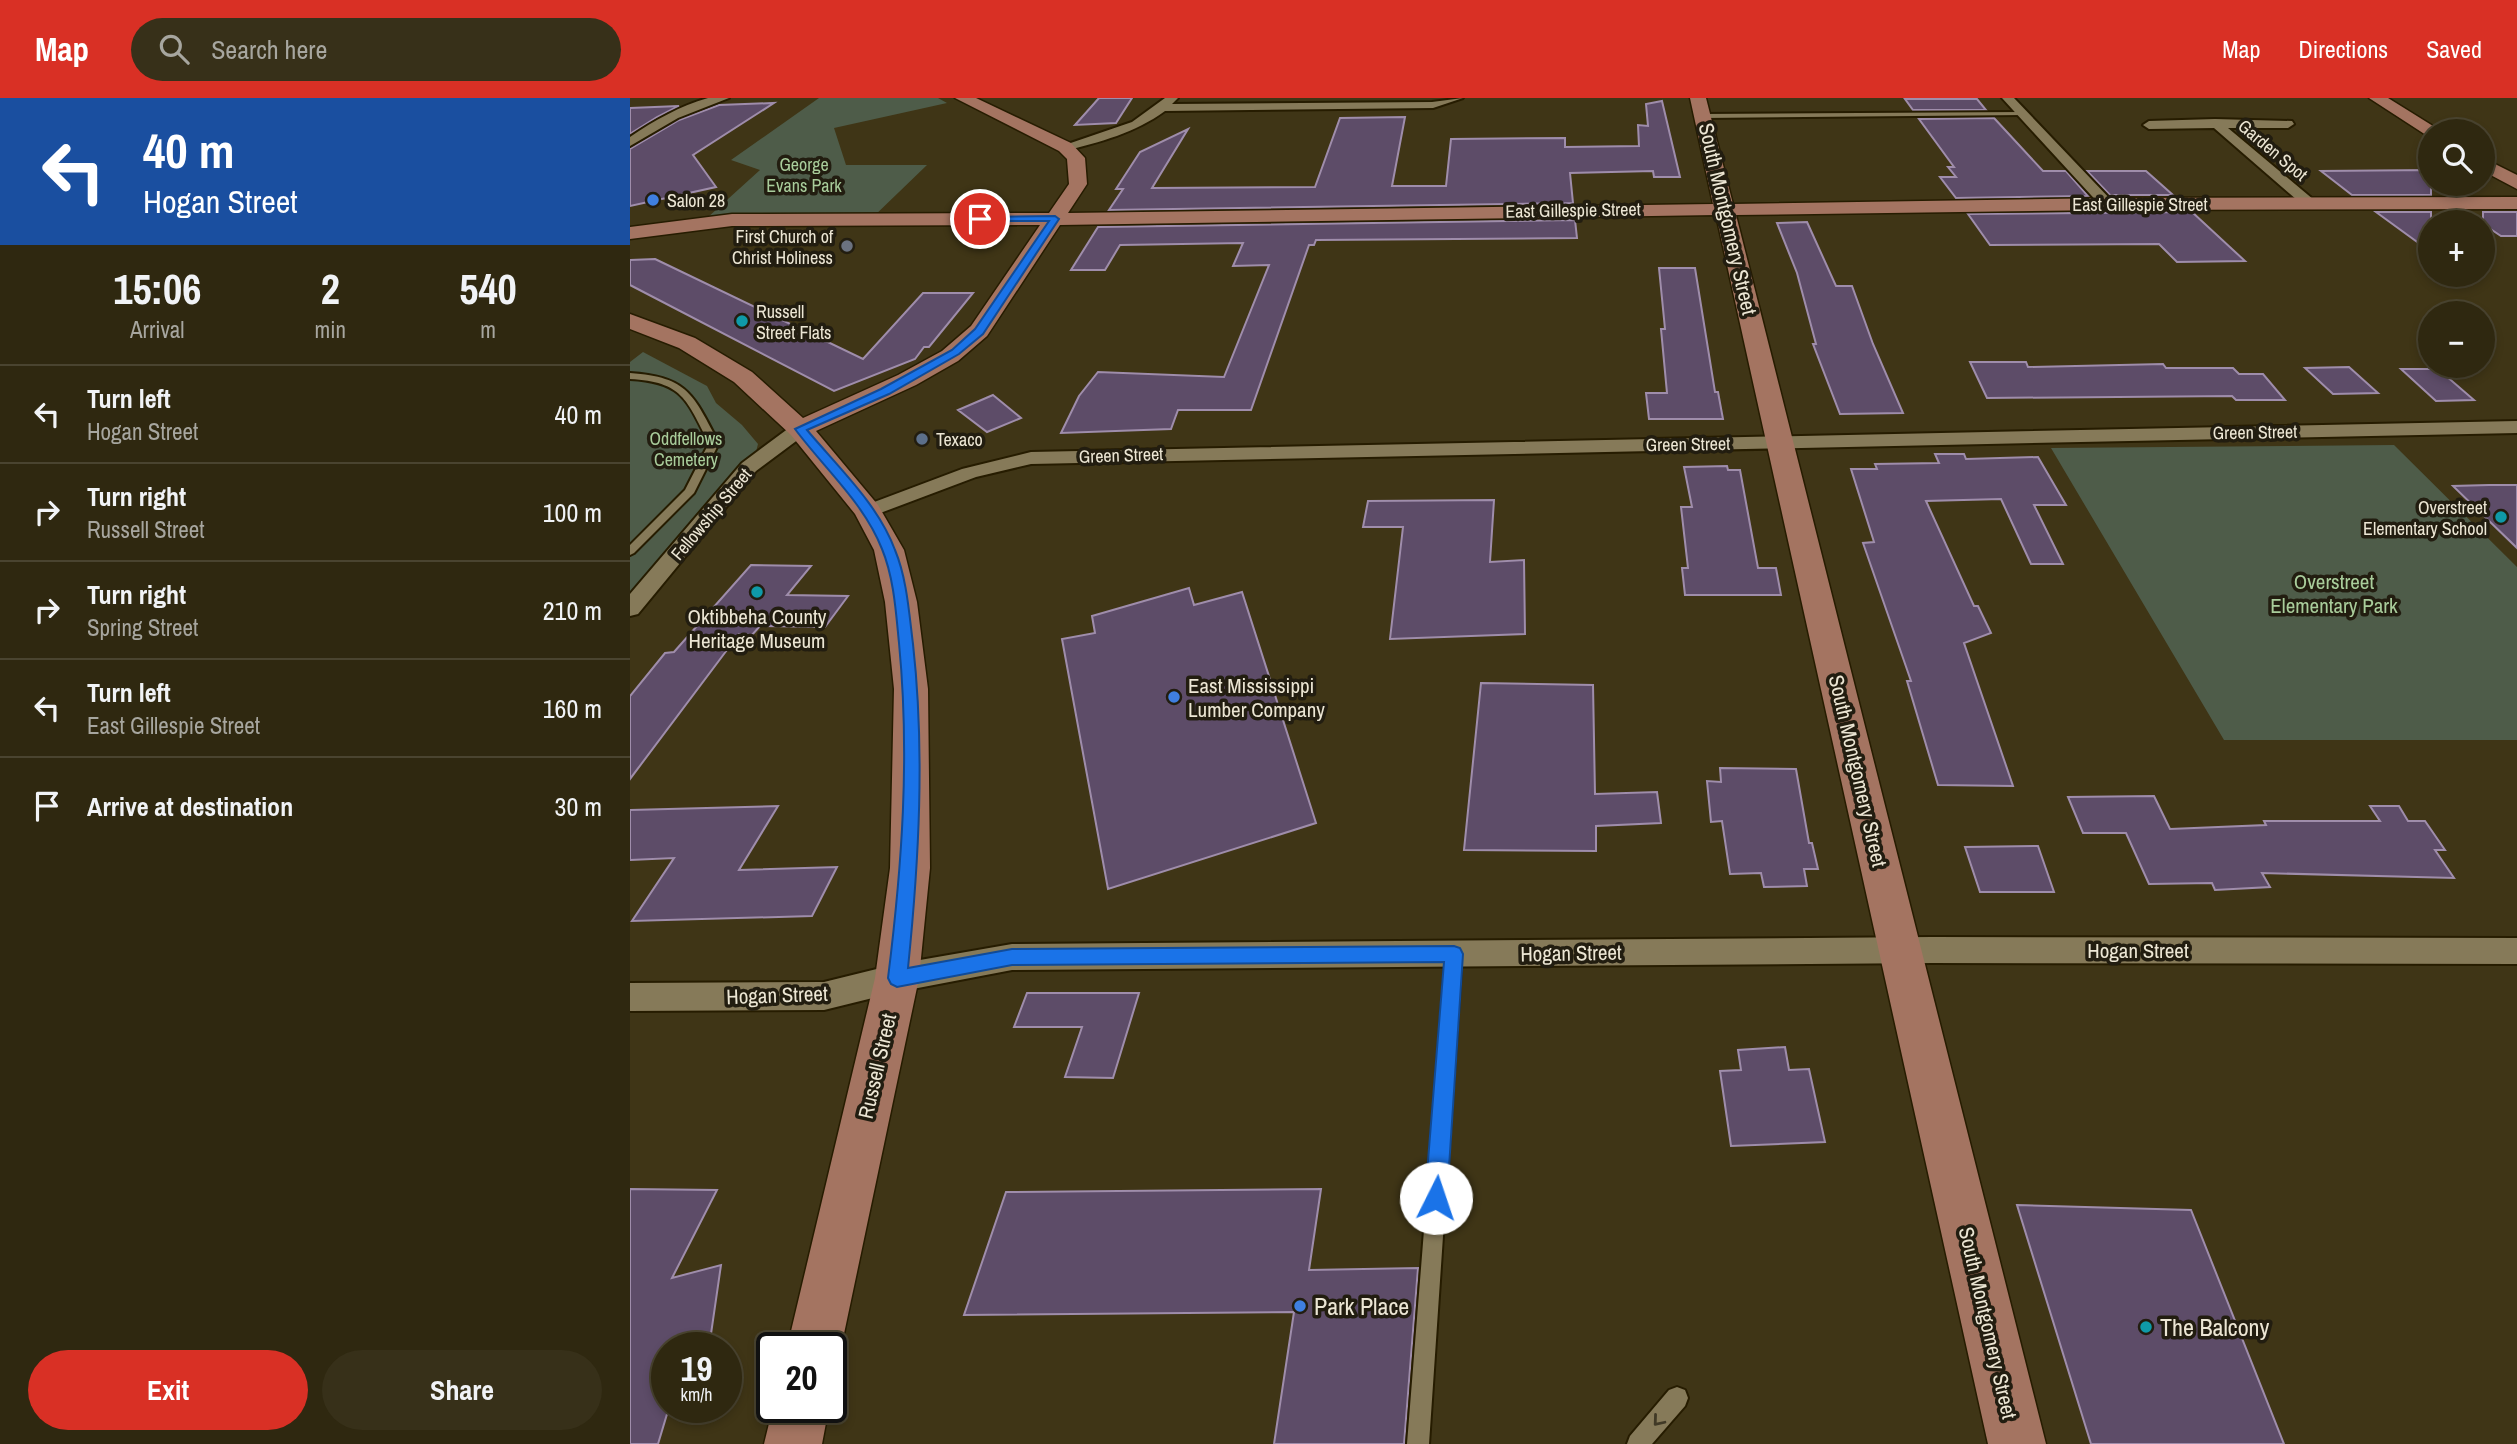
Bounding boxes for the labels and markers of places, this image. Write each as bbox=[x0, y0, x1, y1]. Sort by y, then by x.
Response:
place label: Salon 28 bbox=[667, 188, 725, 213]
pin bbox=[950, 189, 1010, 249]
marker: Salon 28 bbox=[645, 192, 661, 208]
place label: First Church of Christ Holiness bbox=[732, 224, 834, 270]
marker: First Church of Christ Holiness bbox=[839, 238, 855, 254]
place label: Russell Street Flats bbox=[756, 299, 831, 345]
marker: Russell Street Flats bbox=[734, 313, 750, 329]
place label: Texaco bbox=[936, 427, 983, 452]
marker: Texaco bbox=[914, 431, 930, 447]
place label: Overstreet Elementary School bbox=[2363, 495, 2487, 541]
marker: Overstreet Elementary School bbox=[2493, 509, 2509, 525]
marker: Oktibbeha County Heritage Museum bbox=[749, 584, 765, 600]
place label: Oktibbeha County Heritage Museum bbox=[688, 602, 827, 655]
place label: East Mississippi Lumber Company bbox=[1188, 671, 1325, 724]
marker: East Mississippi Lumber Company bbox=[1166, 689, 1182, 705]
place label: Park Place bbox=[1314, 1290, 1409, 1322]
marker: Park Place bbox=[1292, 1298, 1308, 1314]
place label: The Balcony bbox=[2160, 1311, 2270, 1343]
marker: The Balcony bbox=[2138, 1319, 2154, 1335]

